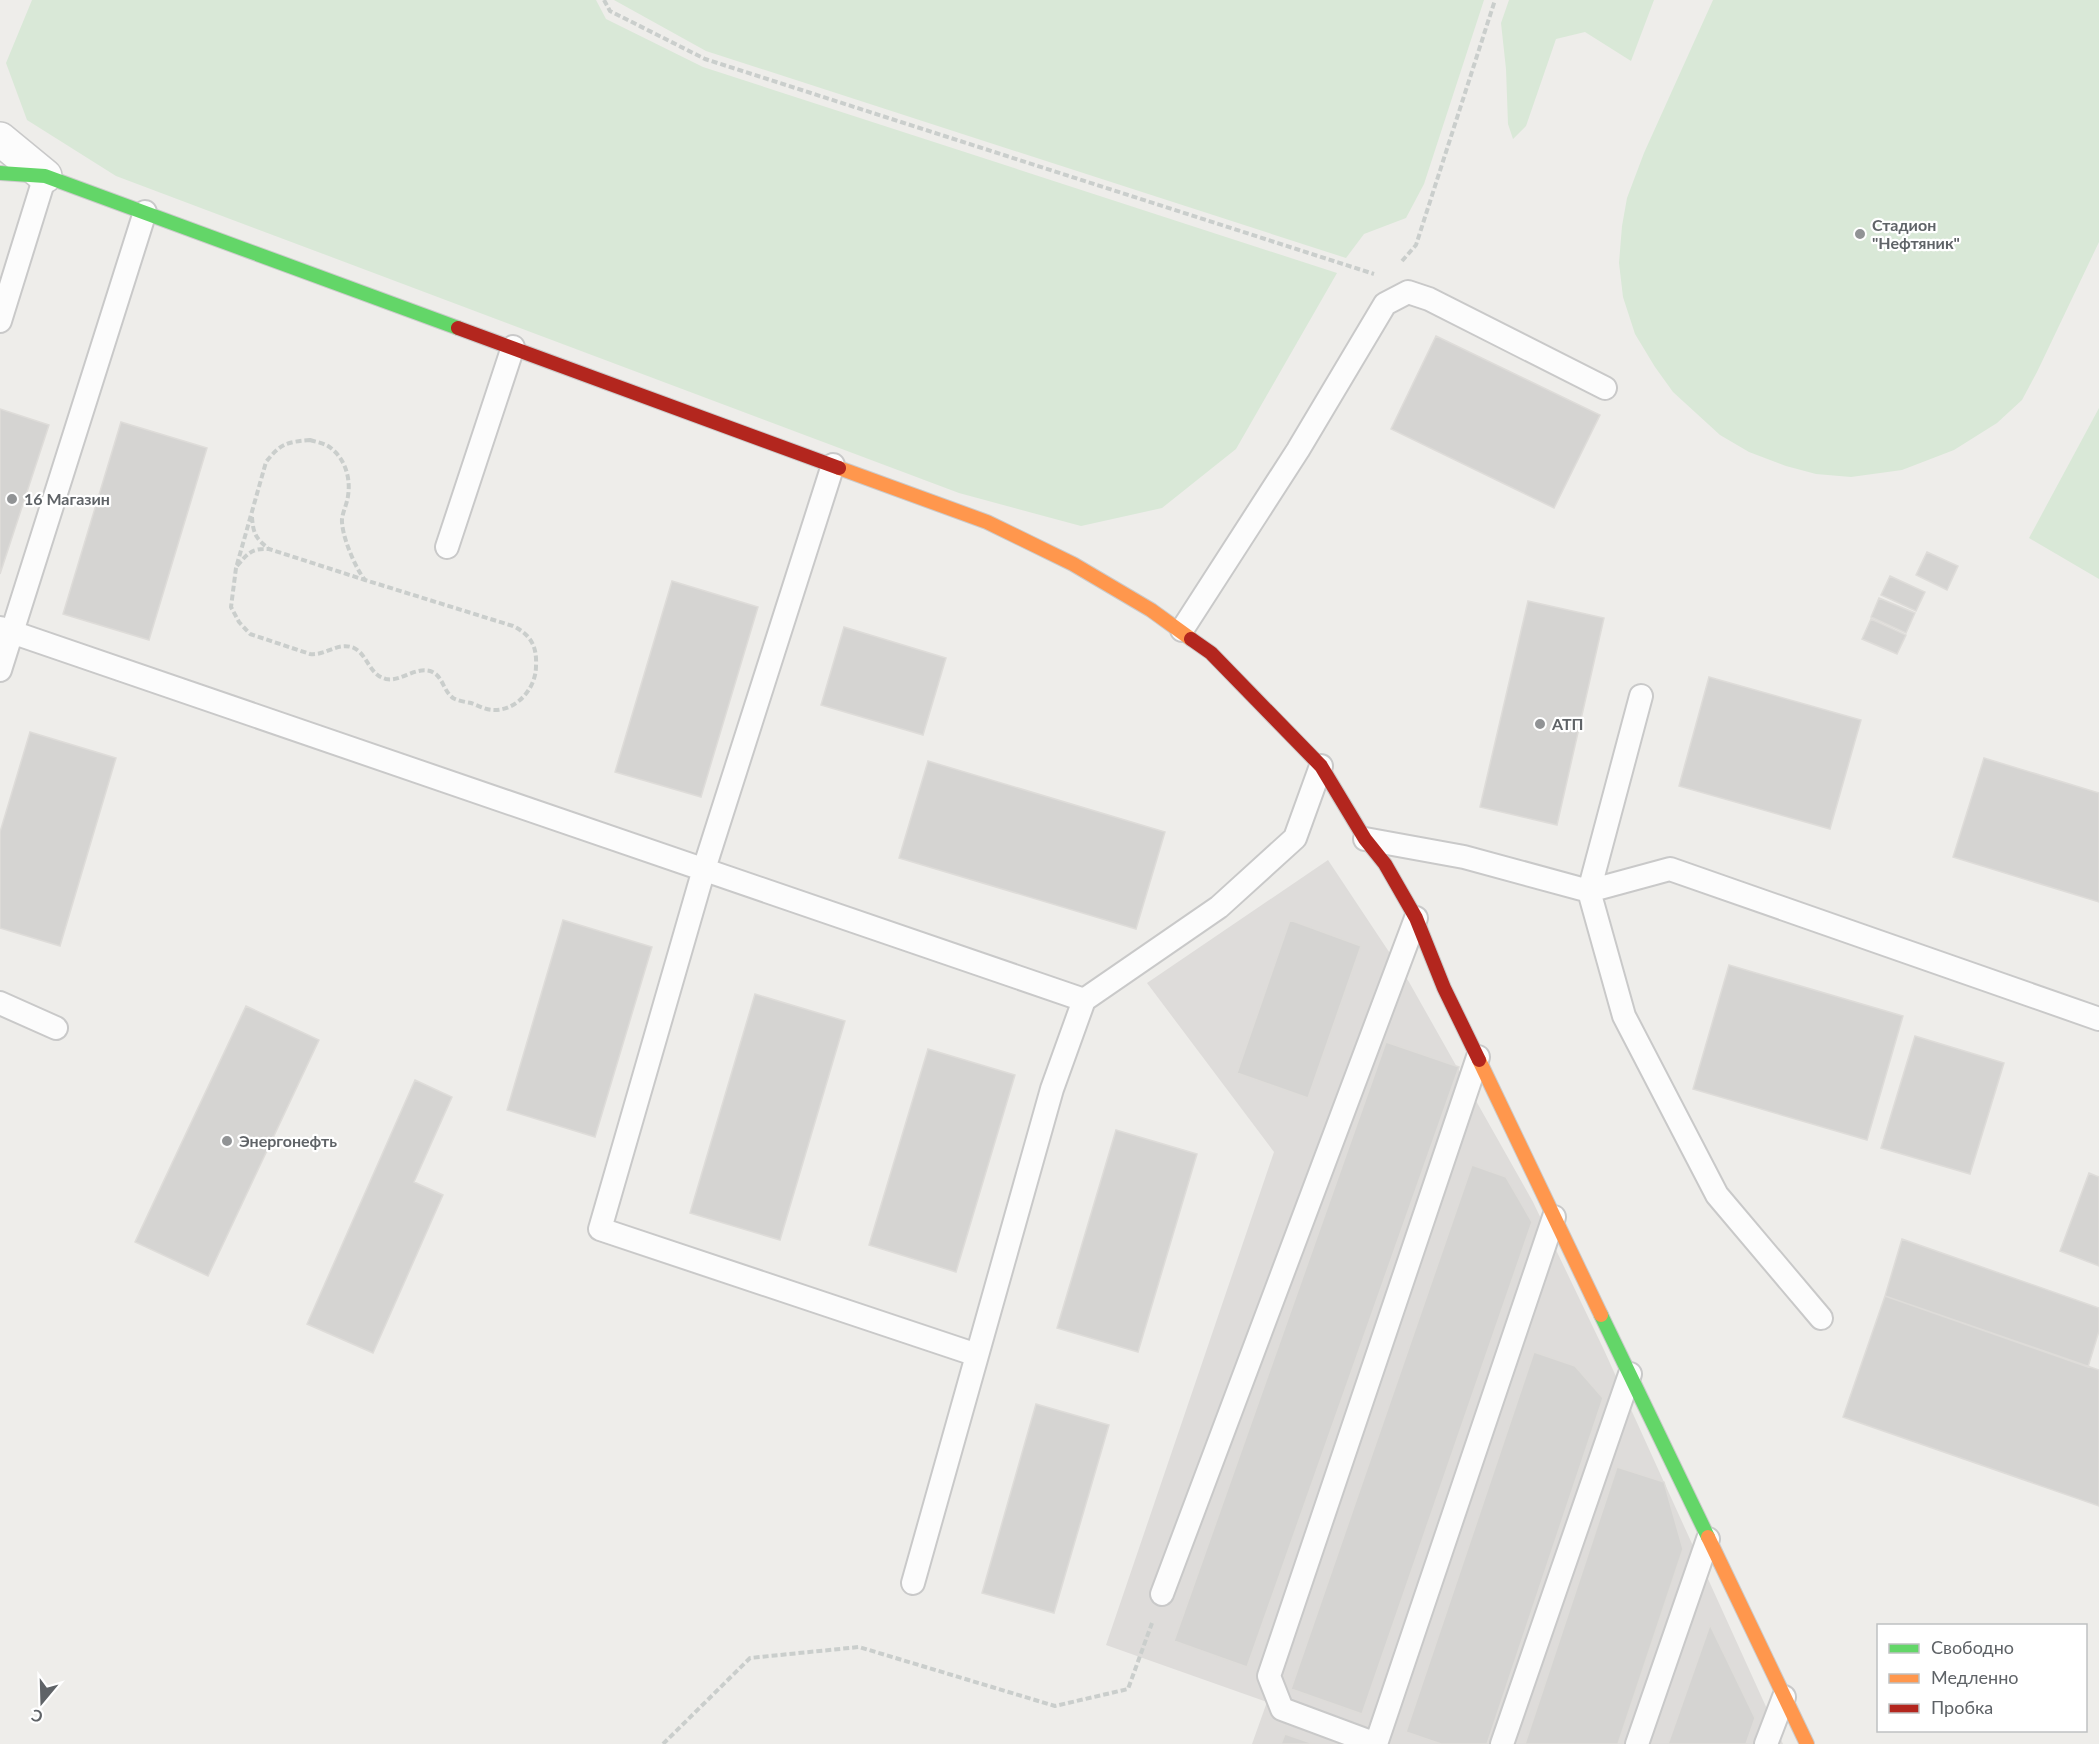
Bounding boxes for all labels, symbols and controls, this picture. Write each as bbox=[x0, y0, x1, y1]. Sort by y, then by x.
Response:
place label: Стадион "Нефтяник" bbox=[1872, 215, 1960, 252]
marker: Стадион "Нефтяник" bbox=[1853, 227, 1867, 241]
place label: 16 Магазин bbox=[24, 489, 110, 508]
marker: 16 Магазин bbox=[5, 492, 19, 506]
place label: АТП bbox=[1551, 714, 1584, 733]
marker: АТП bbox=[1533, 717, 1547, 731]
place label: Энергонефть bbox=[239, 1131, 337, 1150]
marker: Энергонефть bbox=[220, 1134, 234, 1148]
legend bbox=[1877, 1624, 2087, 1732]
text: Свободно bbox=[1931, 1636, 2014, 1658]
text: Медленно bbox=[1931, 1666, 2019, 1688]
north arrow bbox=[12, 1672, 72, 1732]
text: Пробка bbox=[1931, 1696, 1993, 1718]
text: С bbox=[28, 1706, 45, 1727]

